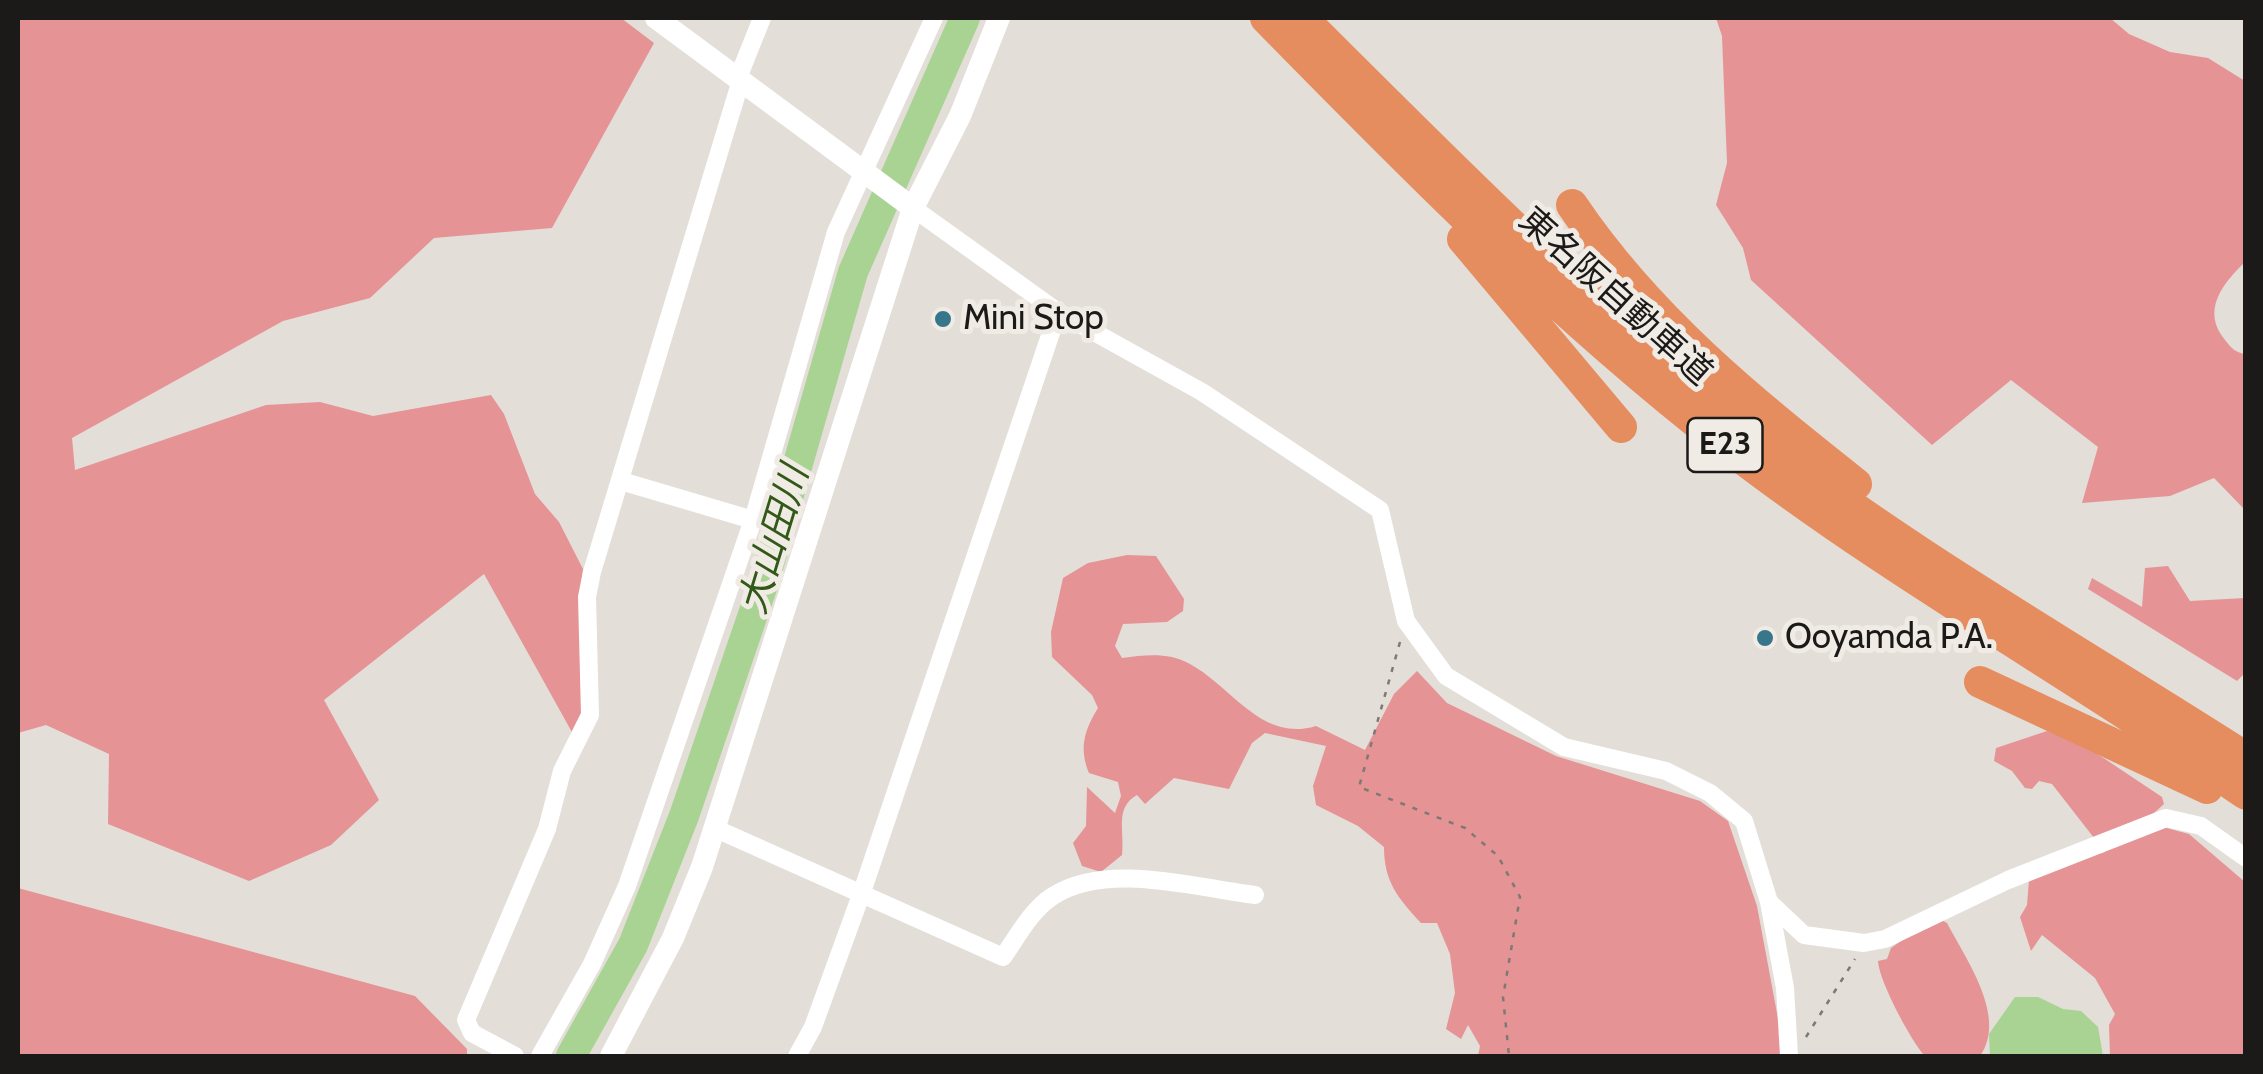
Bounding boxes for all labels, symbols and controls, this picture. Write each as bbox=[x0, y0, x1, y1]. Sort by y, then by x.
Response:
street label: 東名阪自動車道 bbox=[1510, 199, 1720, 395]
place label: Mini Stop bbox=[963, 298, 1104, 340]
marker: Mini Stop bbox=[932, 308, 954, 330]
road number: E23 bbox=[1688, 418, 1762, 472]
water label: 大山田川 bbox=[731, 461, 819, 619]
place label: Ooyamda P.A. bbox=[1785, 617, 1993, 659]
marker: Ooyamda P.A. bbox=[1754, 627, 1776, 649]

